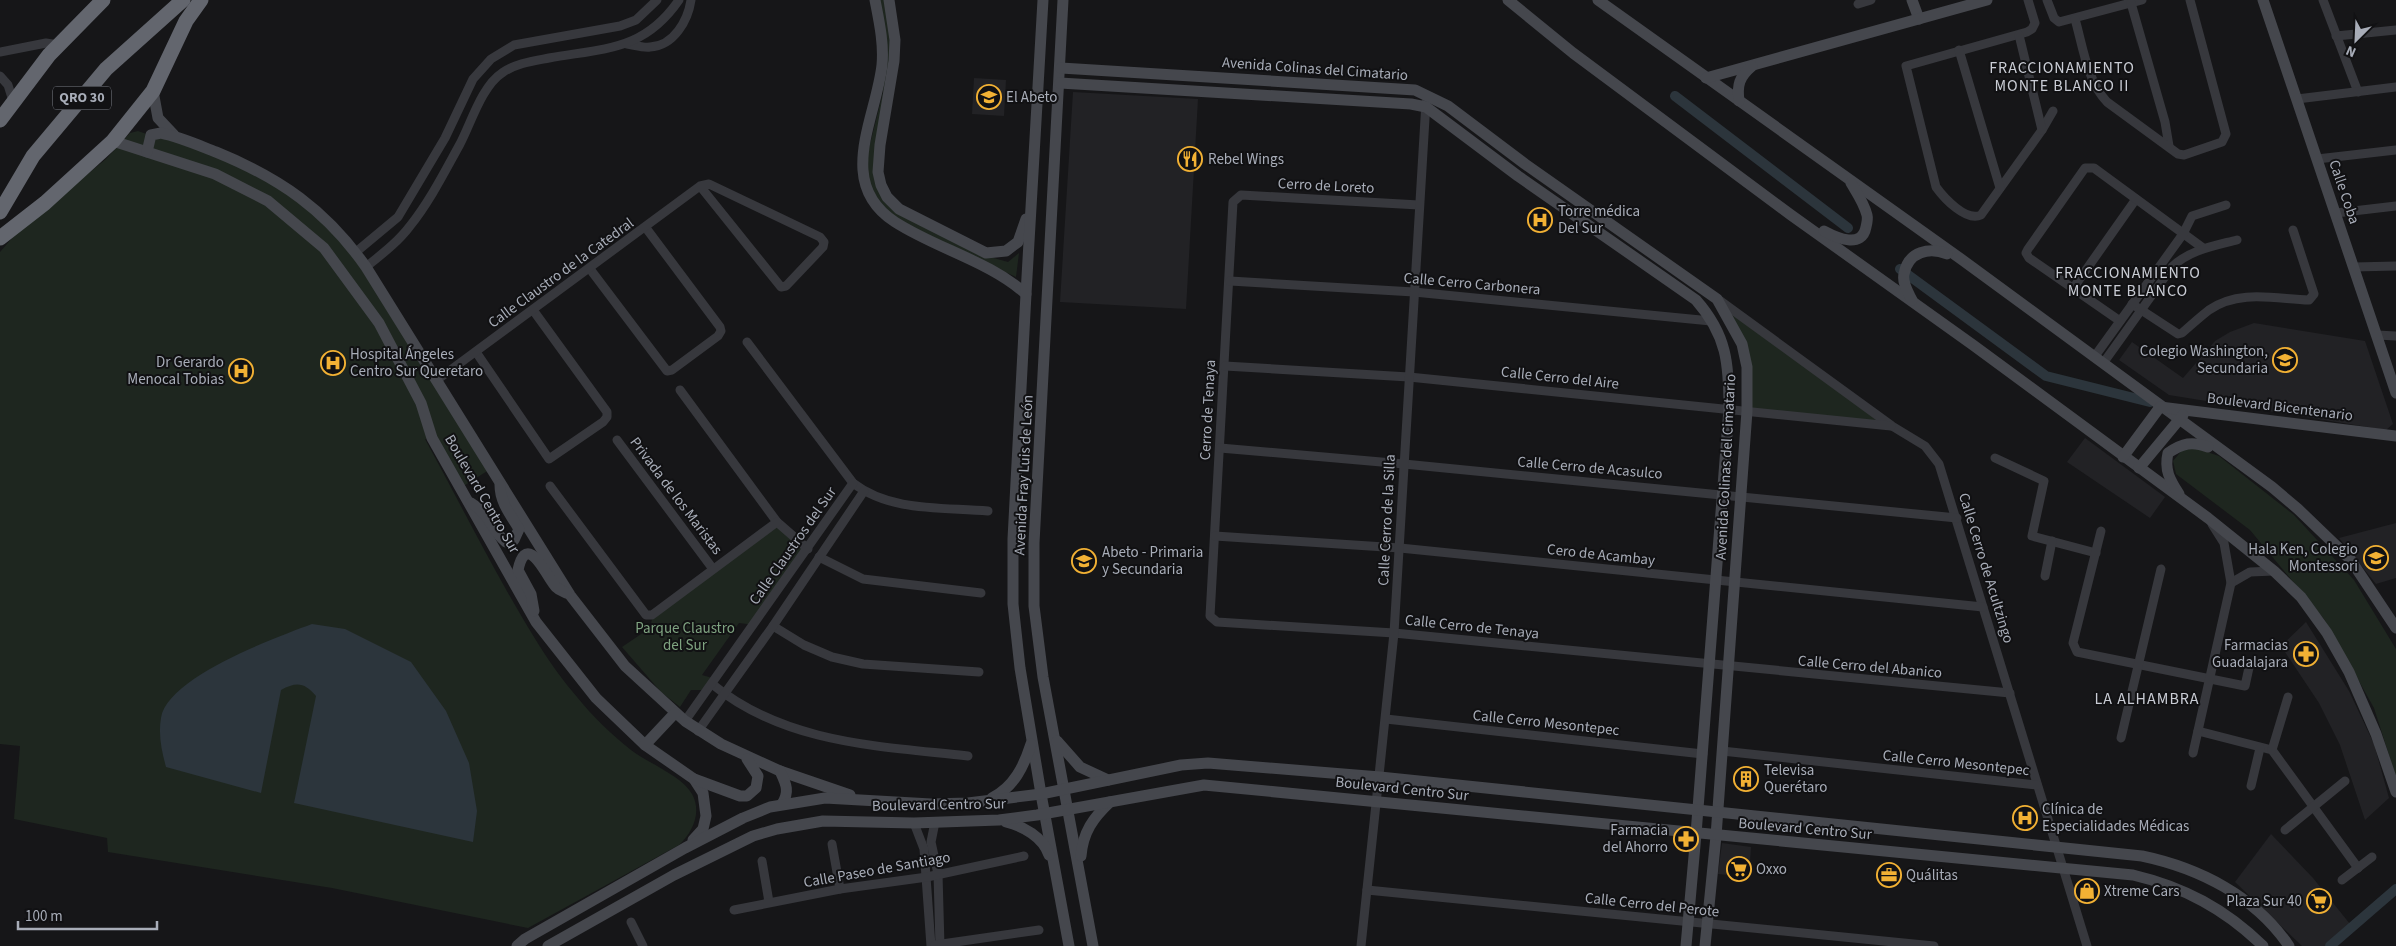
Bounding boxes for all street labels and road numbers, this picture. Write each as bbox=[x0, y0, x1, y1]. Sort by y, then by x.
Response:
street label: Avenida Colinas del Cimatario bbox=[1221, 52, 1409, 86]
road number: QRO 30 bbox=[53, 86, 111, 110]
street label: Calle Coba bbox=[2323, 157, 2365, 227]
street label: Cerro de Loreto bbox=[1277, 173, 1375, 199]
street label: Calle Claustro de la Catedral bbox=[484, 213, 638, 333]
street label: Calle Cerro Carbonera bbox=[1403, 268, 1541, 300]
street label: Cerro de Tenaya bbox=[1195, 359, 1221, 461]
street label: Calle Cerro del Aire bbox=[1500, 361, 1620, 395]
street label: Avenida Colinas del Cimatario bbox=[1711, 373, 1741, 561]
street label: Boulevard Bicentenario bbox=[2206, 388, 2354, 426]
street label: Avenida Fray Luis de León bbox=[1009, 394, 1039, 556]
street label: Boulevard Centro Sur bbox=[439, 431, 525, 558]
street label: Privada de los Maristas bbox=[625, 433, 727, 559]
street label: Calle Cerro de Acasulco bbox=[1517, 451, 1663, 485]
street label: Calle Cerro de la Silla bbox=[1373, 454, 1401, 586]
street label: Calle Claustros del Sur bbox=[744, 482, 842, 609]
street label: Calle Cerro de Acultzingo bbox=[1953, 490, 2019, 646]
street label: Cero de Acambay bbox=[1546, 539, 1656, 571]
street label: Calle Cerro de Tenaya bbox=[1404, 610, 1540, 644]
street label: Calle Cerro del Abanico bbox=[1797, 650, 1943, 684]
street label: Calle Cerro Mesontepec bbox=[1472, 705, 1621, 741]
street label: Calle Cerro Mesontepec bbox=[1882, 745, 2031, 781]
street label: Boulevard Centro Sur bbox=[1334, 772, 1470, 807]
street label: Boulevard Centro Sur bbox=[872, 793, 1007, 817]
street label: Boulevard Centro Sur bbox=[1737, 813, 1873, 845]
street label: Calle Paseo de Santiago bbox=[802, 847, 952, 893]
street label: Calle Cerro del Perote bbox=[1584, 888, 1720, 922]

